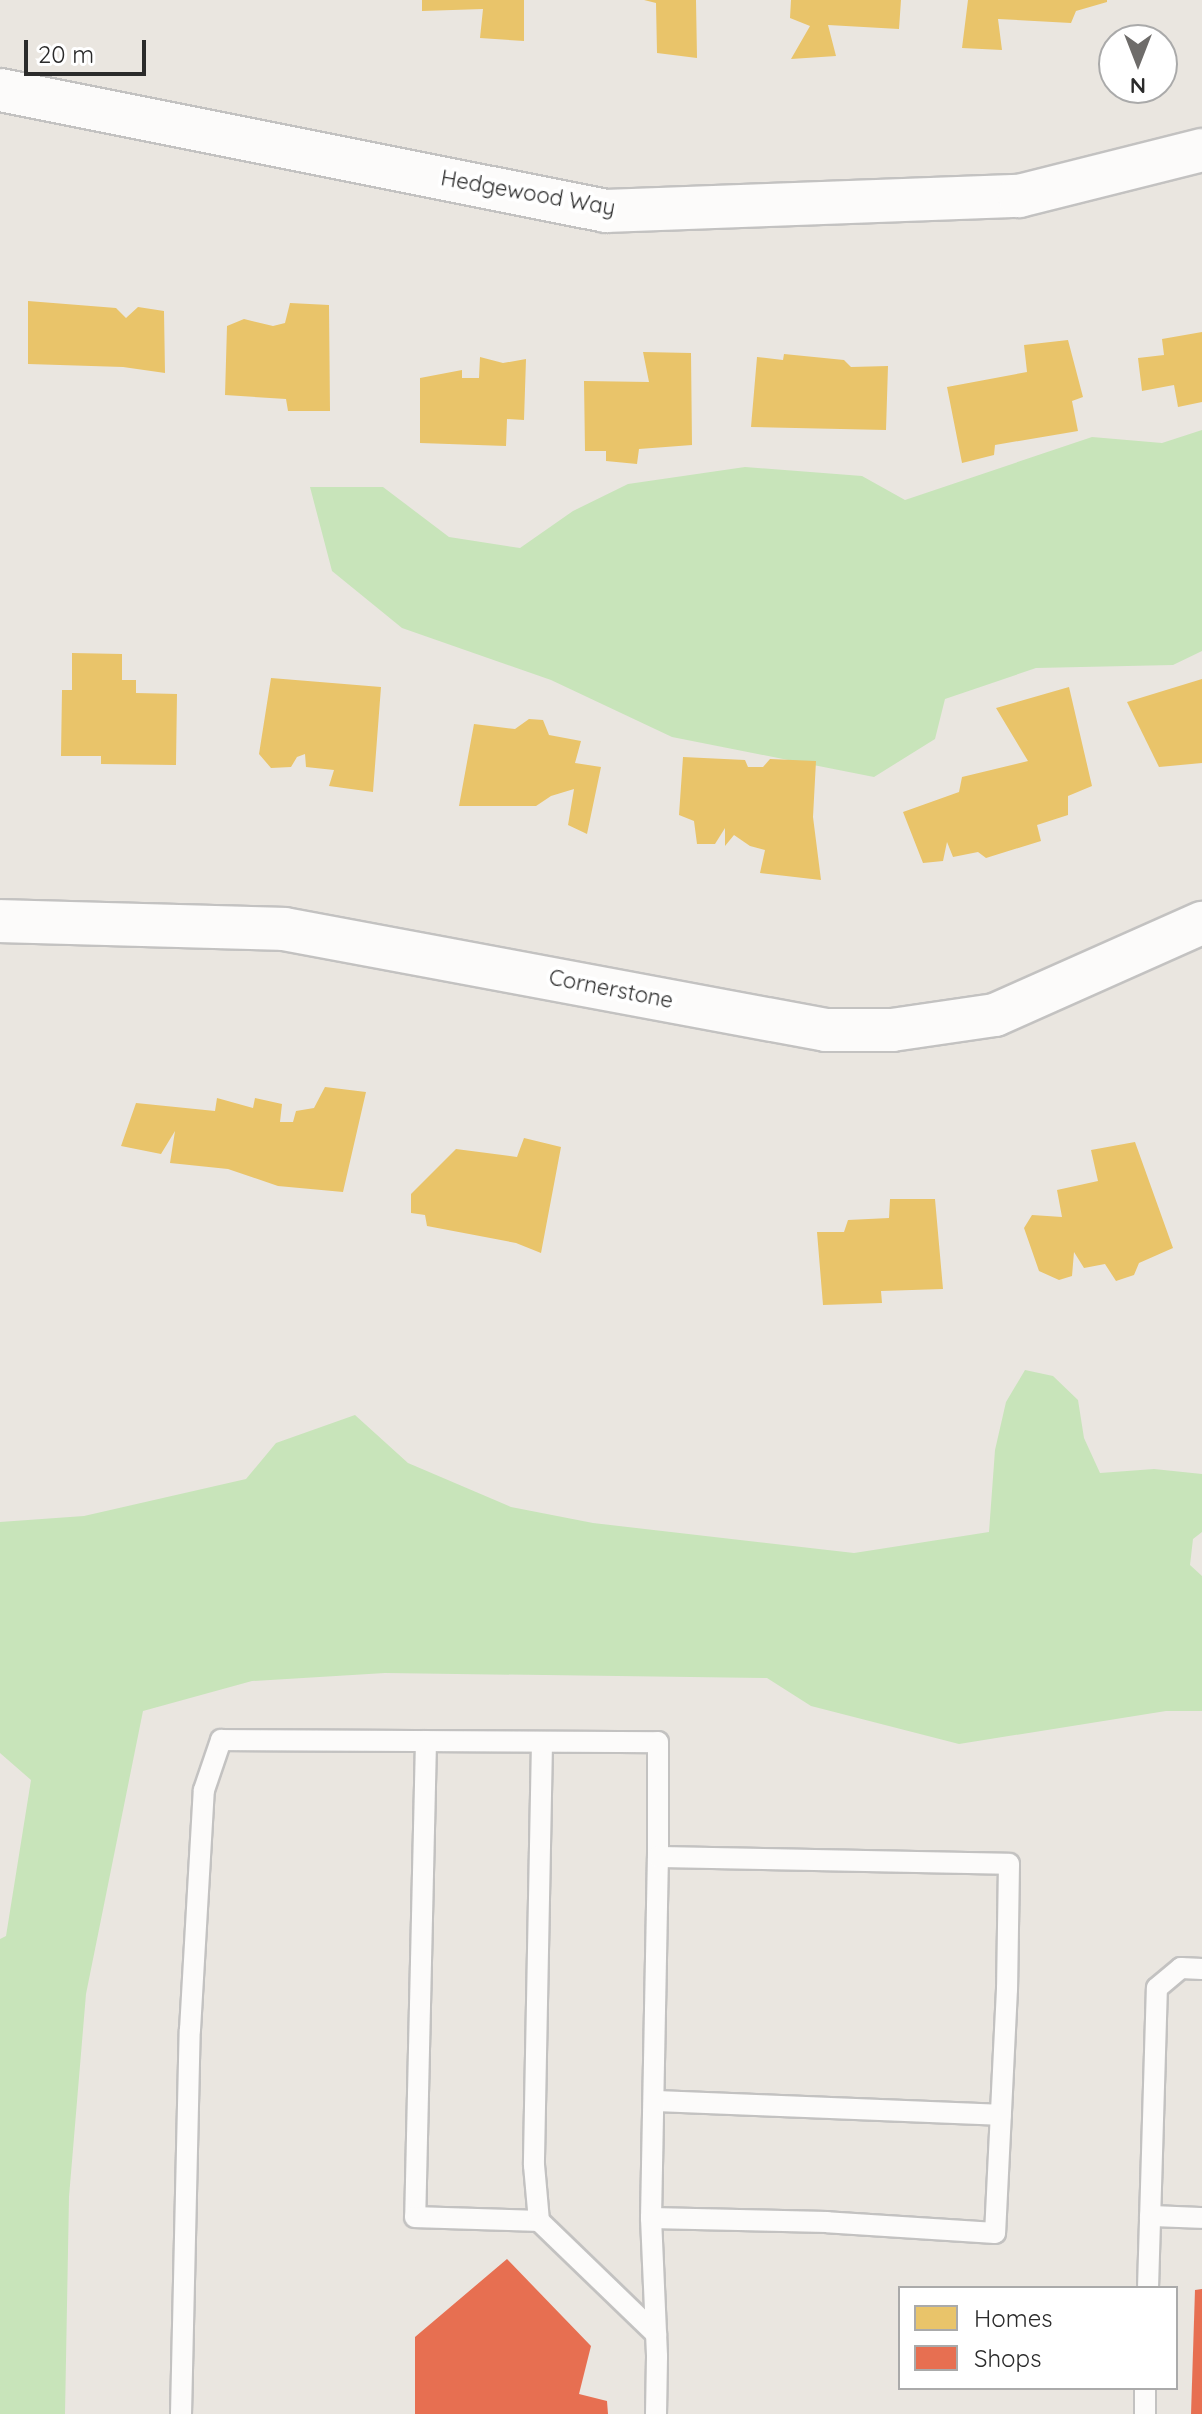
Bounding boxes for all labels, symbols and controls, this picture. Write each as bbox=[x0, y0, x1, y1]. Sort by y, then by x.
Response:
scale bar bbox=[28, 24, 150, 74]
north arrow bbox=[1098, 24, 1178, 104]
text: 20 m bbox=[38, 39, 94, 69]
text: N bbox=[1130, 72, 1146, 100]
street label: Hedgewood Way bbox=[439, 165, 617, 221]
street label: Cornerstone bbox=[547, 964, 675, 1014]
legend bbox=[898, 2286, 1178, 2390]
text: Homes bbox=[974, 2303, 1052, 2333]
text: Shops bbox=[974, 2343, 1041, 2373]

